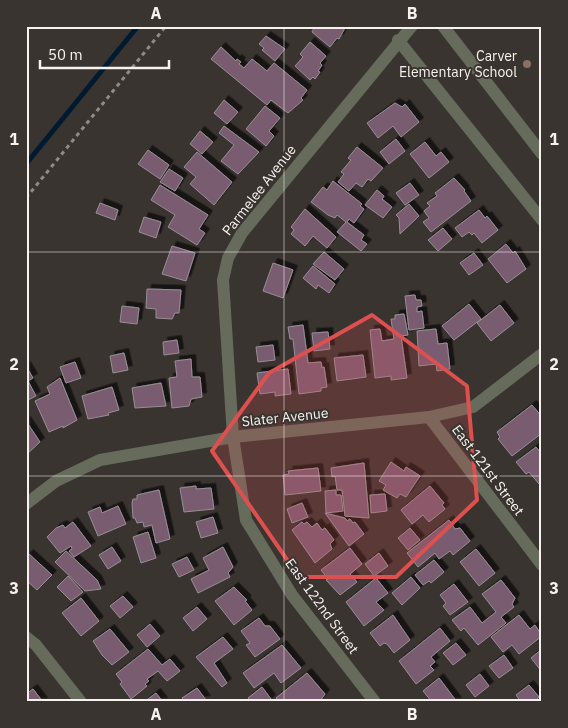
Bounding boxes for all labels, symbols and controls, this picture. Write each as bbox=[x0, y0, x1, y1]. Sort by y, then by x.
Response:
text: A bbox=[151, 3, 162, 23]
text: B bbox=[407, 3, 418, 23]
scale bar bbox=[40, 38, 169, 70]
text: 50 m bbox=[48, 45, 83, 64]
place label: Carver Elementary School bbox=[399, 47, 517, 81]
marker: Carver Elementary School bbox=[521, 58, 533, 70]
text: 1 bbox=[9, 129, 19, 149]
text: 1 bbox=[549, 129, 559, 149]
street label: Parmelee Avenue bbox=[218, 141, 300, 239]
text: 2 bbox=[9, 354, 19, 374]
text: 2 bbox=[549, 354, 559, 374]
street label: Slater Avenue bbox=[241, 403, 330, 431]
street label: East 121st Street bbox=[448, 421, 528, 519]
street label: East 122nd Street bbox=[281, 555, 363, 657]
text: 3 bbox=[9, 578, 19, 598]
text: 3 bbox=[549, 578, 559, 598]
text: A bbox=[151, 704, 162, 724]
text: B bbox=[407, 704, 418, 724]

